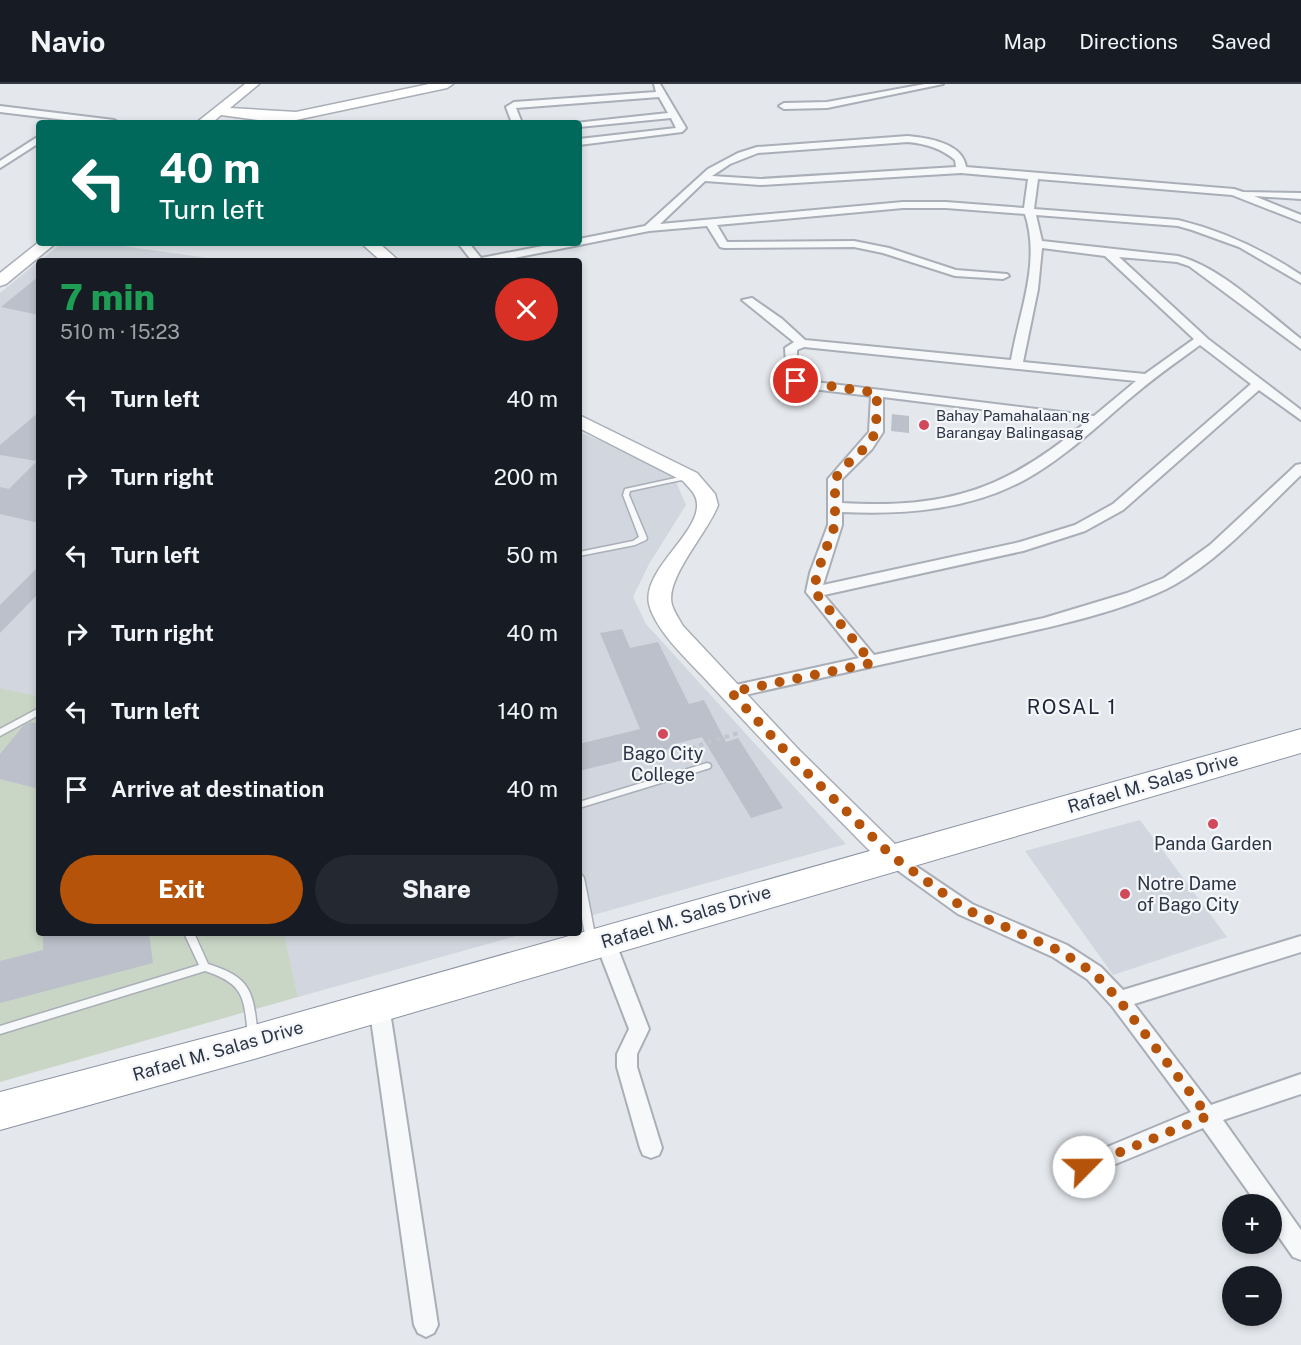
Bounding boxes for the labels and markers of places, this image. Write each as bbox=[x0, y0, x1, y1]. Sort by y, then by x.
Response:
pin bbox=[770, 355, 821, 406]
place label: Bahay Pamahalaan ng Barangay Balingasag bbox=[936, 407, 1090, 441]
marker: Bahay Pamahalaan ng Barangay Balingasag bbox=[917, 418, 931, 432]
marker: Bago City College bbox=[656, 727, 670, 741]
place label: Bago City College bbox=[623, 743, 704, 785]
marker: Panda Garden bbox=[1206, 817, 1220, 831]
place label: Panda Garden bbox=[1154, 833, 1272, 854]
place label: Notre Dame of Bago City bbox=[1137, 873, 1240, 915]
marker: Notre Dame of Bago City bbox=[1118, 887, 1132, 901]

